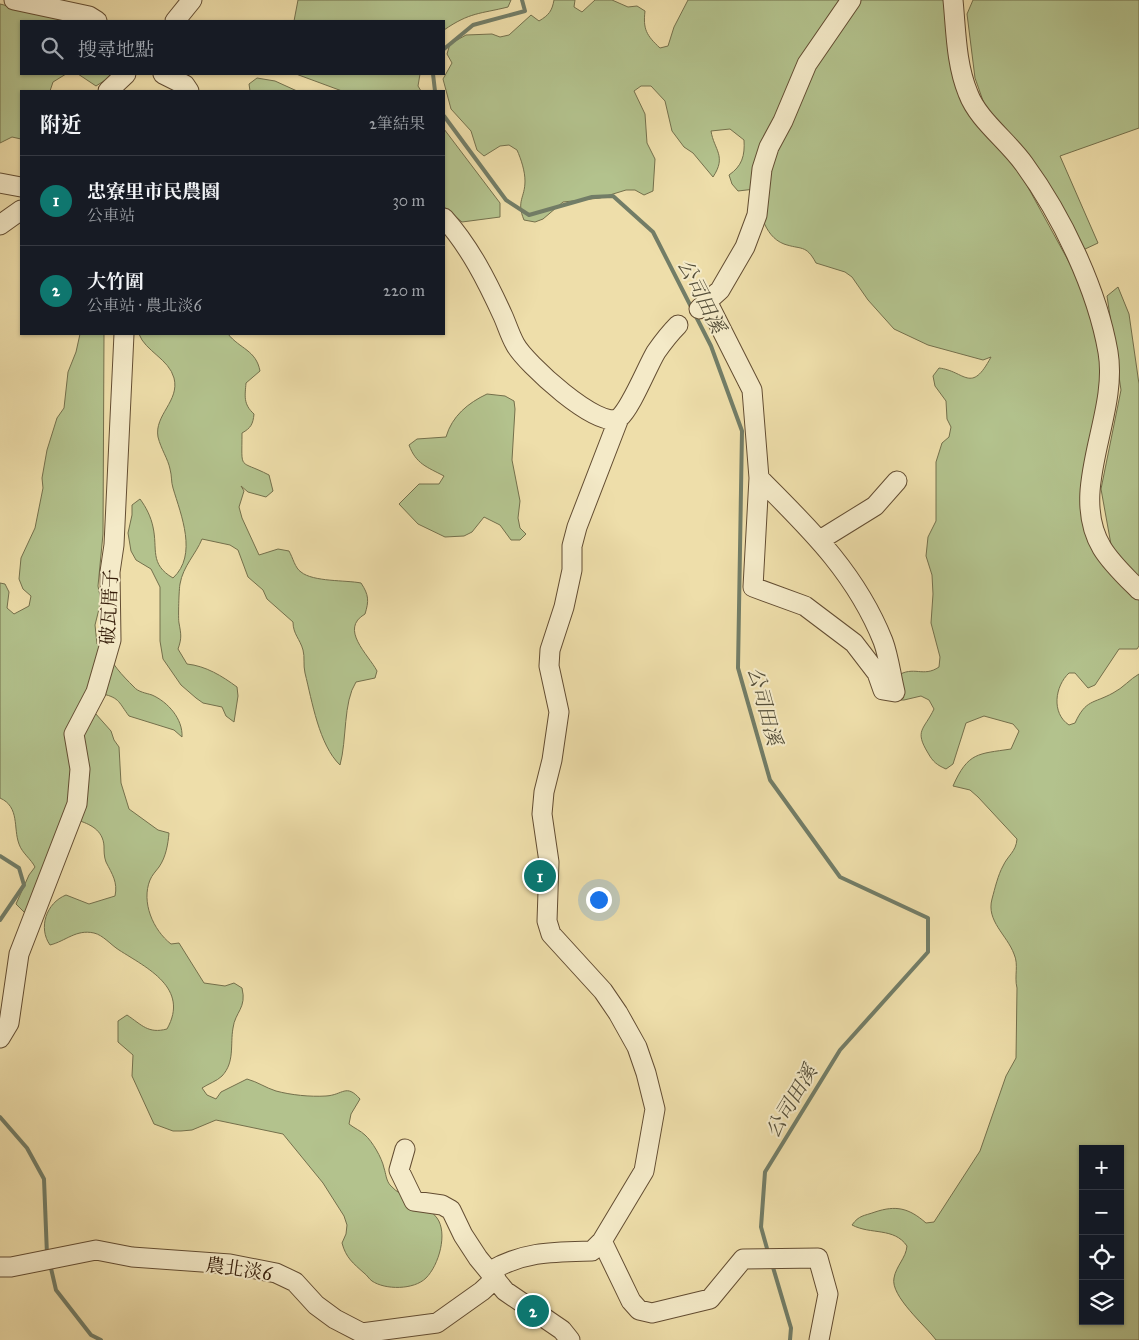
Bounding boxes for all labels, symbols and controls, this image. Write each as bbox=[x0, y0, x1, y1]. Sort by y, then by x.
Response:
search box bbox=[20, 20, 445, 75]
icon: search bbox=[38, 34, 66, 62]
text: 搜尋地點 bbox=[78, 38, 154, 61]
text: 附近 bbox=[40, 112, 82, 138]
text: 2筆結果 bbox=[369, 114, 425, 133]
text: 忠寮里市民農園 bbox=[87, 180, 220, 203]
text: 1 bbox=[53, 191, 59, 210]
text: 30 m bbox=[392, 191, 425, 210]
text: 公車站 bbox=[87, 206, 135, 225]
water label: 公司田溪 bbox=[673, 255, 732, 339]
text: 大竹圍 bbox=[87, 270, 144, 293]
text: 2 bbox=[52, 281, 60, 300]
text: 220 m bbox=[383, 281, 425, 300]
text: 公車站 · 農北淡6 bbox=[87, 296, 202, 315]
street label: 破瓦厝子 bbox=[96, 568, 122, 646]
water label: 公司田溪 bbox=[743, 664, 787, 750]
pin: 1 bbox=[524, 857, 556, 895]
your location bbox=[586, 887, 612, 913]
water label: 公司田溪 bbox=[760, 1059, 823, 1141]
map controls bbox=[1079, 1145, 1124, 1325]
button: + bbox=[1079, 1145, 1124, 1190]
button: − bbox=[1079, 1190, 1124, 1235]
button: locate bbox=[1079, 1235, 1124, 1280]
street label: 農北淡6 bbox=[204, 1253, 275, 1285]
button: layers bbox=[1079, 1280, 1124, 1325]
pin: 2 bbox=[517, 1292, 549, 1330]

